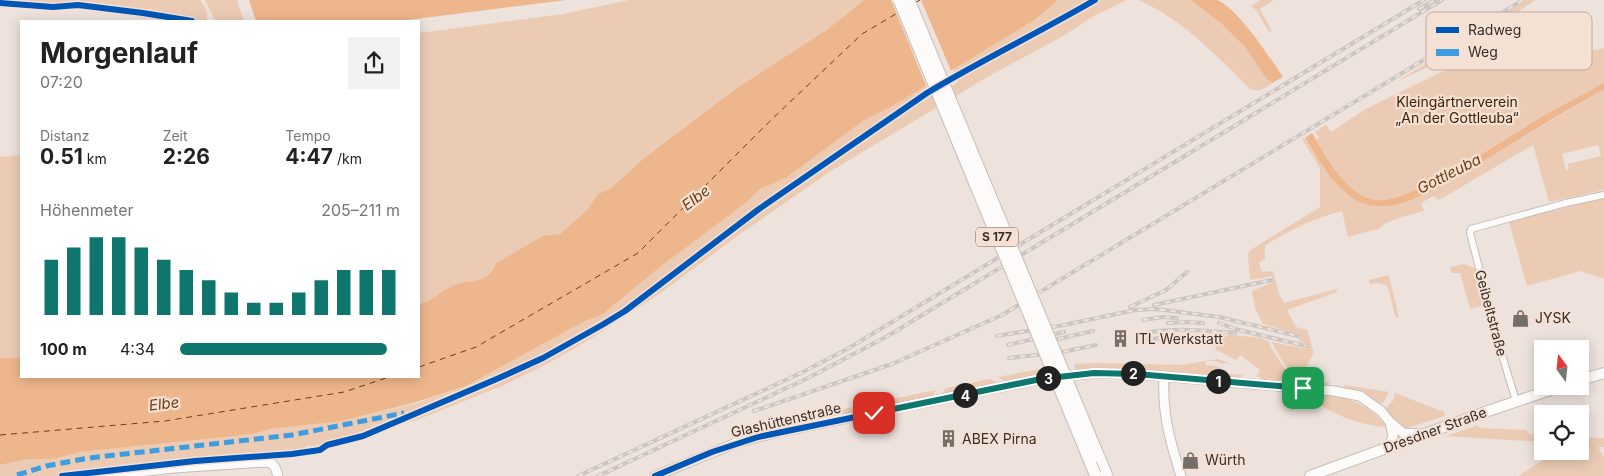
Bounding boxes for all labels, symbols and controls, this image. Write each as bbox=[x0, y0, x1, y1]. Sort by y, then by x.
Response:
legend bbox=[1426, 12, 1592, 70]
text: Radweg bbox=[1468, 21, 1521, 38]
text: Morgenlauf bbox=[40, 36, 198, 70]
button: share bbox=[348, 37, 400, 89]
text: Weg bbox=[1468, 43, 1498, 60]
text: 07:20 bbox=[40, 72, 83, 92]
park label: Kleingärtnerverein „An der Gottleuba“ bbox=[1395, 93, 1519, 126]
text: Distanz bbox=[40, 127, 89, 144]
text: Zeit bbox=[163, 127, 188, 144]
text: Tempo bbox=[285, 127, 331, 144]
text: 0.51 bbox=[40, 144, 83, 169]
text: 2:26 bbox=[163, 144, 210, 169]
text: 4:47 bbox=[285, 144, 333, 169]
water label: Gottleuba bbox=[1414, 149, 1484, 198]
text: km bbox=[83, 150, 107, 167]
text: /km bbox=[333, 150, 362, 167]
water label: Elbe bbox=[678, 181, 714, 214]
text: Höhenmeter bbox=[40, 200, 134, 220]
text: 205–211 m bbox=[321, 200, 400, 220]
road number: S 177 bbox=[976, 228, 1018, 246]
street label: Geibeltstraße bbox=[1472, 268, 1511, 358]
shop icon: JYSK bbox=[1511, 308, 1531, 328]
place label: JYSK bbox=[1535, 309, 1571, 326]
building icon: ITL Werkstatt bbox=[1111, 329, 1131, 349]
place label: ITL Werkstatt bbox=[1135, 330, 1223, 347]
text: 100 m bbox=[40, 339, 87, 359]
text: 4:34 bbox=[120, 339, 155, 359]
north arrow bbox=[1534, 340, 1589, 395]
map controls bbox=[1534, 340, 1589, 460]
pin: 2 bbox=[1120, 360, 1146, 386]
text: 2 bbox=[1129, 365, 1138, 382]
pin: 3 bbox=[1036, 366, 1060, 390]
pin bbox=[1282, 367, 1324, 409]
pin: 1 bbox=[1206, 368, 1230, 394]
text: 3 bbox=[1044, 370, 1053, 387]
text: 1 bbox=[1215, 373, 1222, 390]
icon: arrive bbox=[1289, 374, 1317, 402]
pin: 4 bbox=[952, 382, 978, 408]
text: 4 bbox=[961, 387, 970, 404]
water label: Elbe bbox=[148, 392, 180, 415]
pin bbox=[853, 392, 895, 434]
street label: Glashüttenstraße bbox=[729, 399, 843, 440]
icon: check bbox=[860, 399, 888, 427]
street label: Dresdner Straße bbox=[1381, 403, 1489, 456]
button: locate bbox=[1534, 405, 1589, 460]
building icon: ABEX Pirna bbox=[938, 429, 958, 449]
place label: ABEX Pirna bbox=[962, 430, 1037, 447]
shop icon: Würth bbox=[1181, 450, 1201, 470]
place label: Würth bbox=[1205, 451, 1245, 468]

